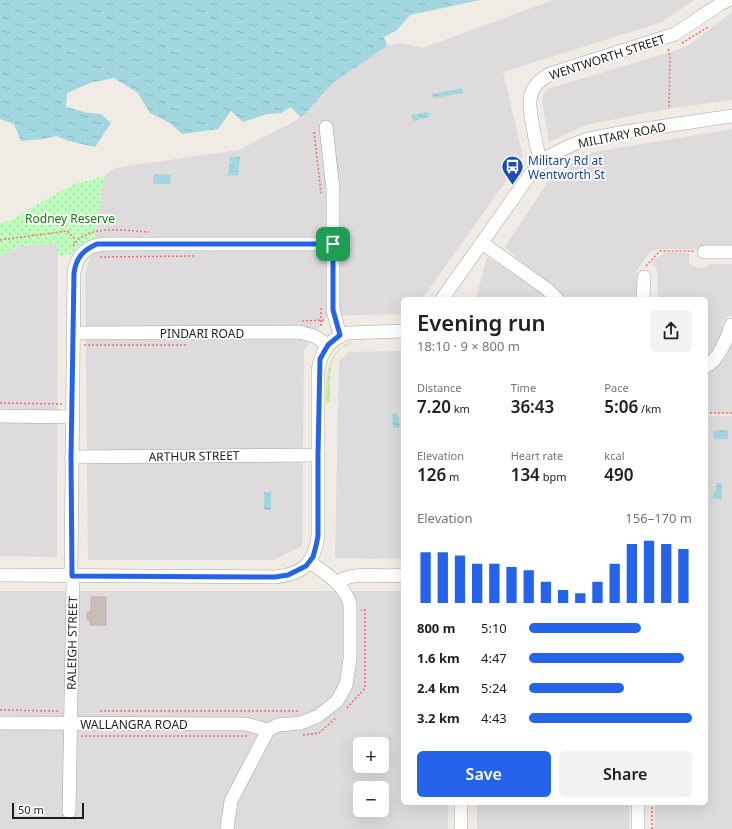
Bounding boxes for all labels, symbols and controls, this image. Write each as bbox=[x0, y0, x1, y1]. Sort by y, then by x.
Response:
street label: WENTWORTH STREET bbox=[547, 30, 667, 84]
street label: MILITARY ROAD bbox=[577, 118, 668, 152]
place label: Military Rd at Wentworth St bbox=[528, 152, 606, 183]
bus stop icon: Military Rd at Wentworth St bbox=[500, 154, 526, 187]
park label: Rodney Reserve bbox=[25, 210, 115, 227]
pin bbox=[316, 227, 350, 261]
icon: arrive bbox=[322, 233, 344, 255]
text: Evening run bbox=[417, 307, 546, 337]
button: share bbox=[650, 310, 692, 352]
street label: PINDARI ROAD bbox=[160, 325, 244, 342]
text: 18:10 · 9 × 800 m bbox=[417, 337, 520, 355]
text: Distance bbox=[417, 380, 462, 395]
text: Time bbox=[511, 380, 536, 395]
text: Pace bbox=[604, 380, 629, 395]
text: 7.20 bbox=[417, 395, 451, 418]
text: 36:43 bbox=[511, 395, 554, 418]
text: 5:06 bbox=[604, 395, 638, 418]
text: km bbox=[451, 401, 470, 416]
text: /km bbox=[638, 401, 661, 416]
street label: ARTHUR STREET bbox=[148, 447, 240, 465]
text: Elevation bbox=[417, 448, 464, 463]
text: Heart rate bbox=[511, 448, 563, 463]
text: kcal bbox=[604, 448, 625, 463]
text: 126 bbox=[417, 463, 446, 486]
text: 134 bbox=[511, 463, 540, 486]
text: 490 bbox=[604, 463, 634, 486]
text: m bbox=[446, 469, 459, 484]
text: bpm bbox=[540, 469, 567, 484]
text: Elevation bbox=[417, 509, 473, 527]
text: 156–170 m bbox=[625, 509, 692, 527]
street label: RALEIGH STREET bbox=[63, 596, 81, 690]
text: 800 m bbox=[417, 619, 455, 637]
text: 5:10 bbox=[481, 619, 507, 637]
text: 1.6 km bbox=[417, 649, 460, 667]
text: 4:47 bbox=[481, 649, 507, 667]
text: 2.4 km bbox=[417, 679, 460, 697]
text: 5:24 bbox=[481, 679, 507, 697]
text: 3.2 km bbox=[417, 709, 460, 727]
text: 4:43 bbox=[481, 709, 507, 727]
street label: WALLANGRA ROAD bbox=[80, 716, 188, 733]
map controls bbox=[353, 737, 389, 817]
button: + bbox=[353, 737, 389, 773]
button: Save bbox=[417, 751, 551, 797]
button: Share bbox=[559, 751, 692, 797]
button: − bbox=[353, 781, 389, 817]
scale bar bbox=[12, 801, 84, 820]
text: 50 m bbox=[18, 802, 44, 817]

